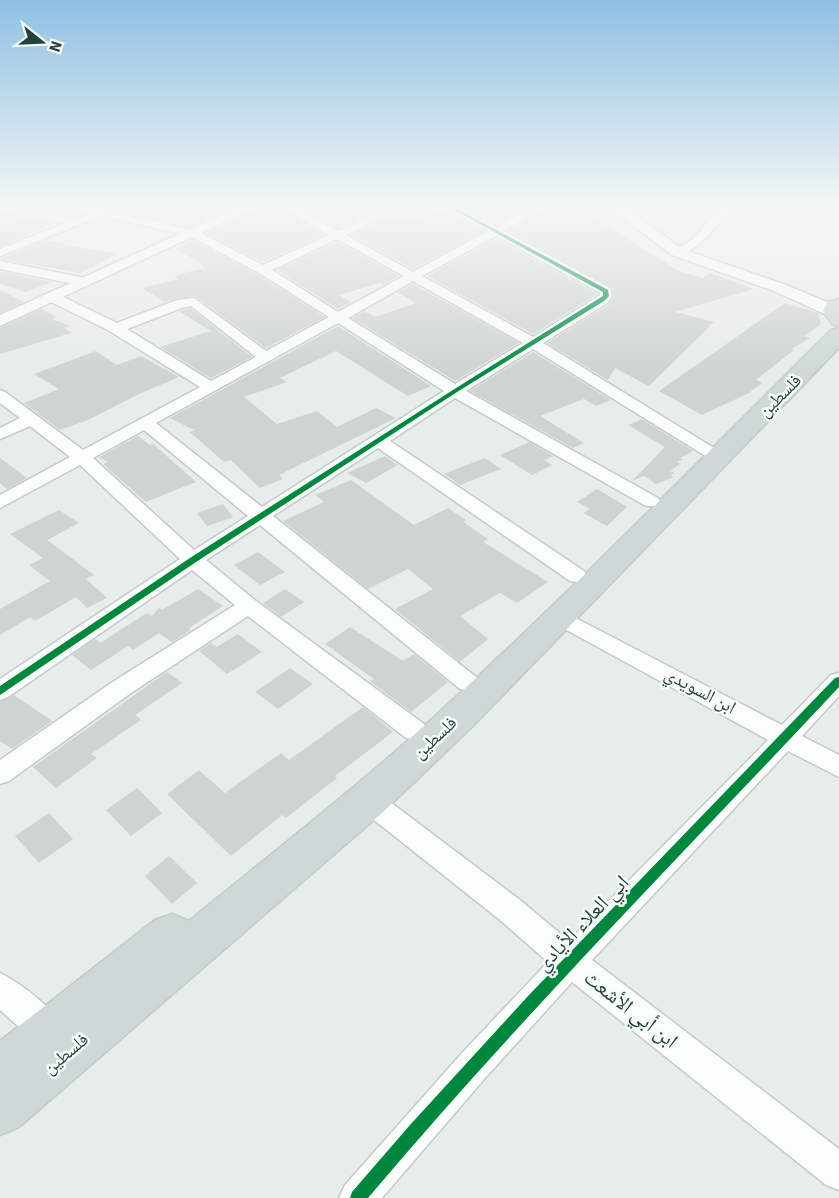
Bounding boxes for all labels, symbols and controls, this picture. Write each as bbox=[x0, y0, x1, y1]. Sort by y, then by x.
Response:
north arrow bbox=[12, 12, 72, 72]
text: N bbox=[43, 38, 67, 55]
street label: فلسطين bbox=[753, 369, 807, 423]
street label: ابن السويدي bbox=[659, 662, 740, 722]
street label: فلسطين bbox=[407, 711, 463, 765]
street label: ابي العلاء الأيادي bbox=[528, 868, 637, 979]
street label: ابن أبي الأشعث bbox=[577, 963, 684, 1056]
street label: فلسطين bbox=[38, 1028, 94, 1080]

